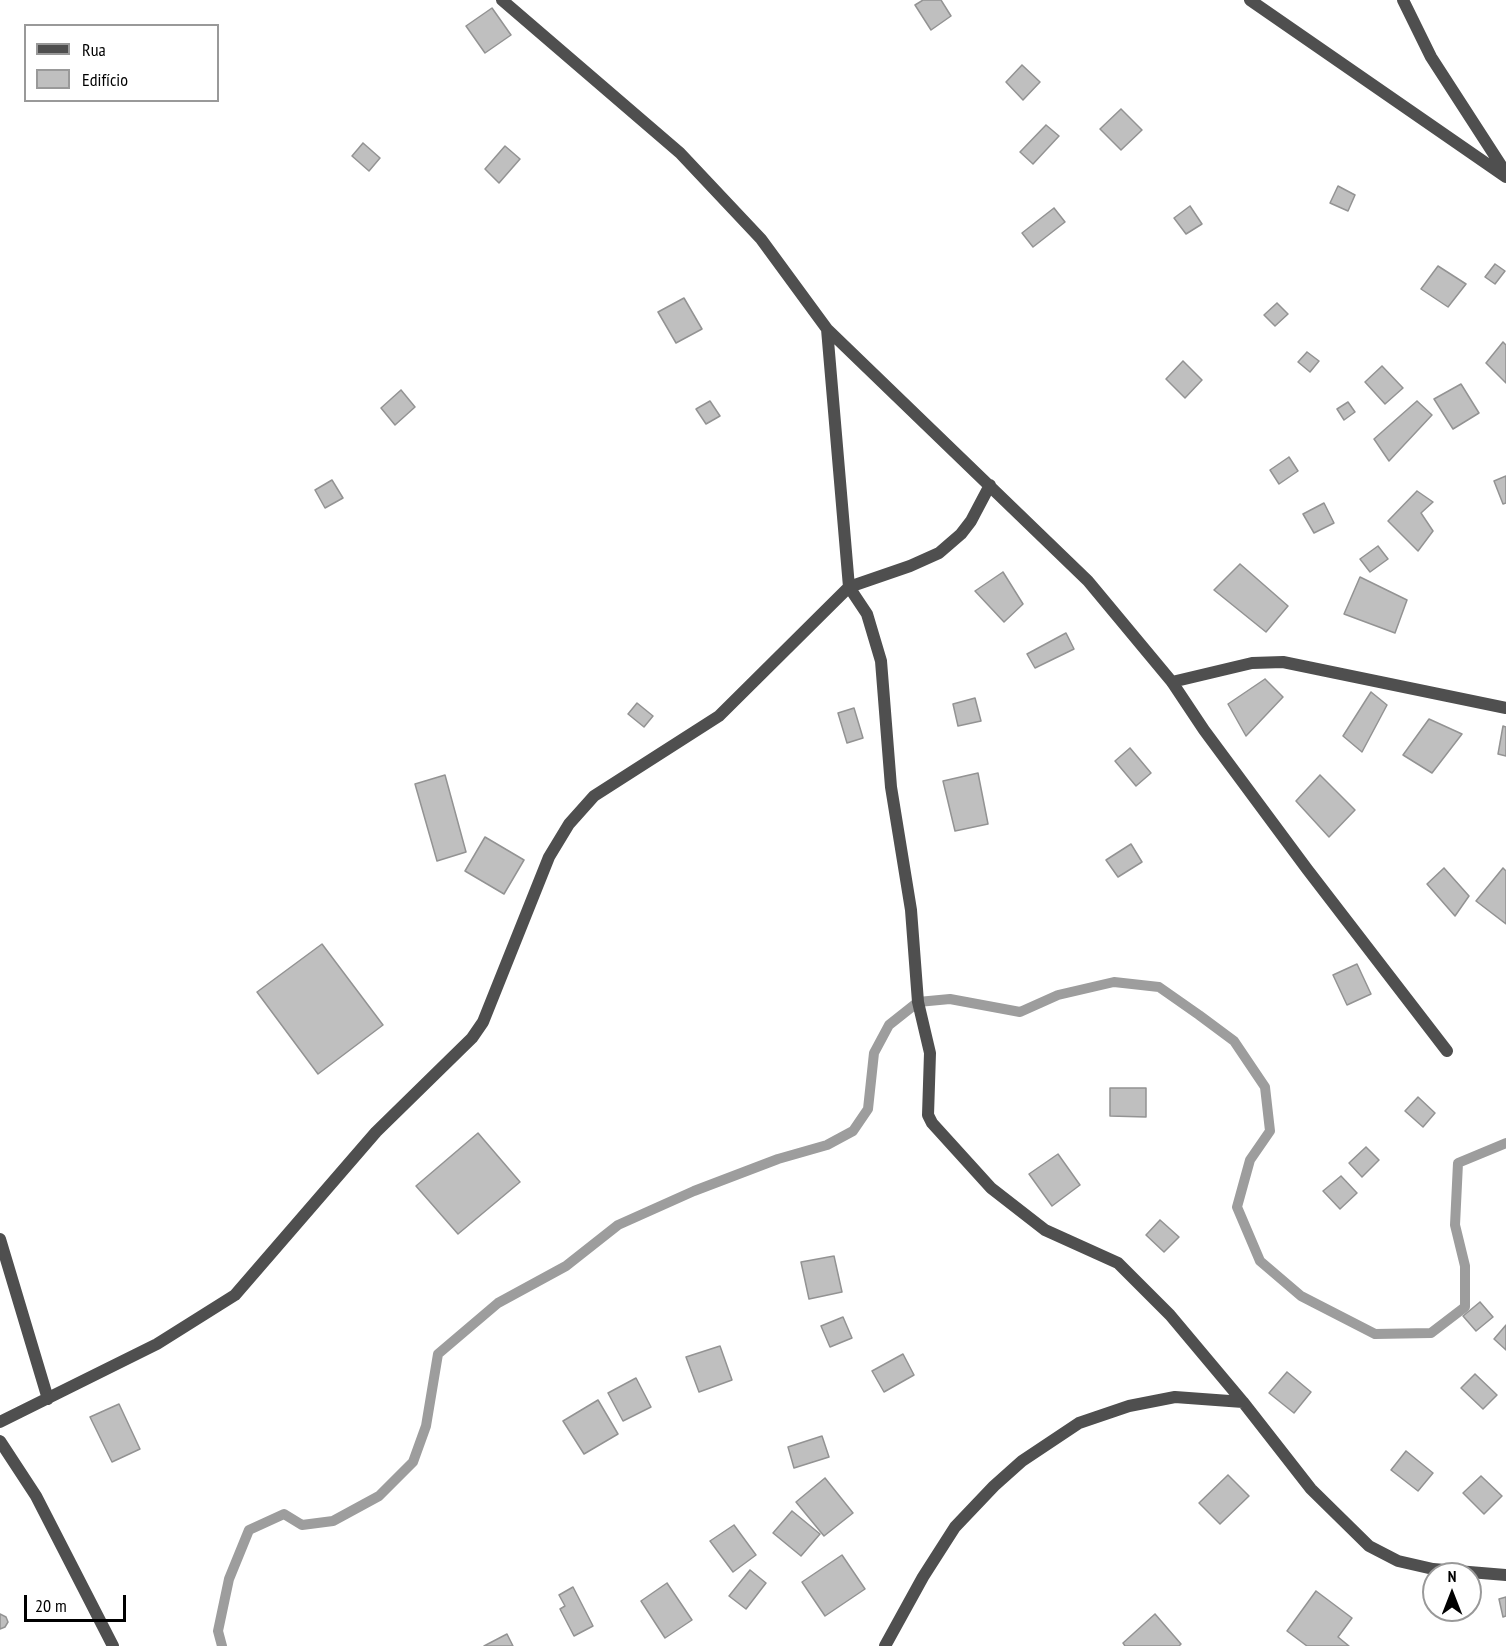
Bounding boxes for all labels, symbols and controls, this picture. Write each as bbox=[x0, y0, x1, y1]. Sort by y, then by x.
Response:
legend bbox=[24, 24, 219, 102]
text: Rua bbox=[82, 38, 106, 61]
text: Edifício bbox=[82, 68, 128, 91]
north arrow bbox=[1422, 1562, 1482, 1622]
text: N bbox=[1448, 1566, 1456, 1586]
scale bar bbox=[27, 1583, 129, 1621]
text: 20 m bbox=[35, 1594, 67, 1617]

